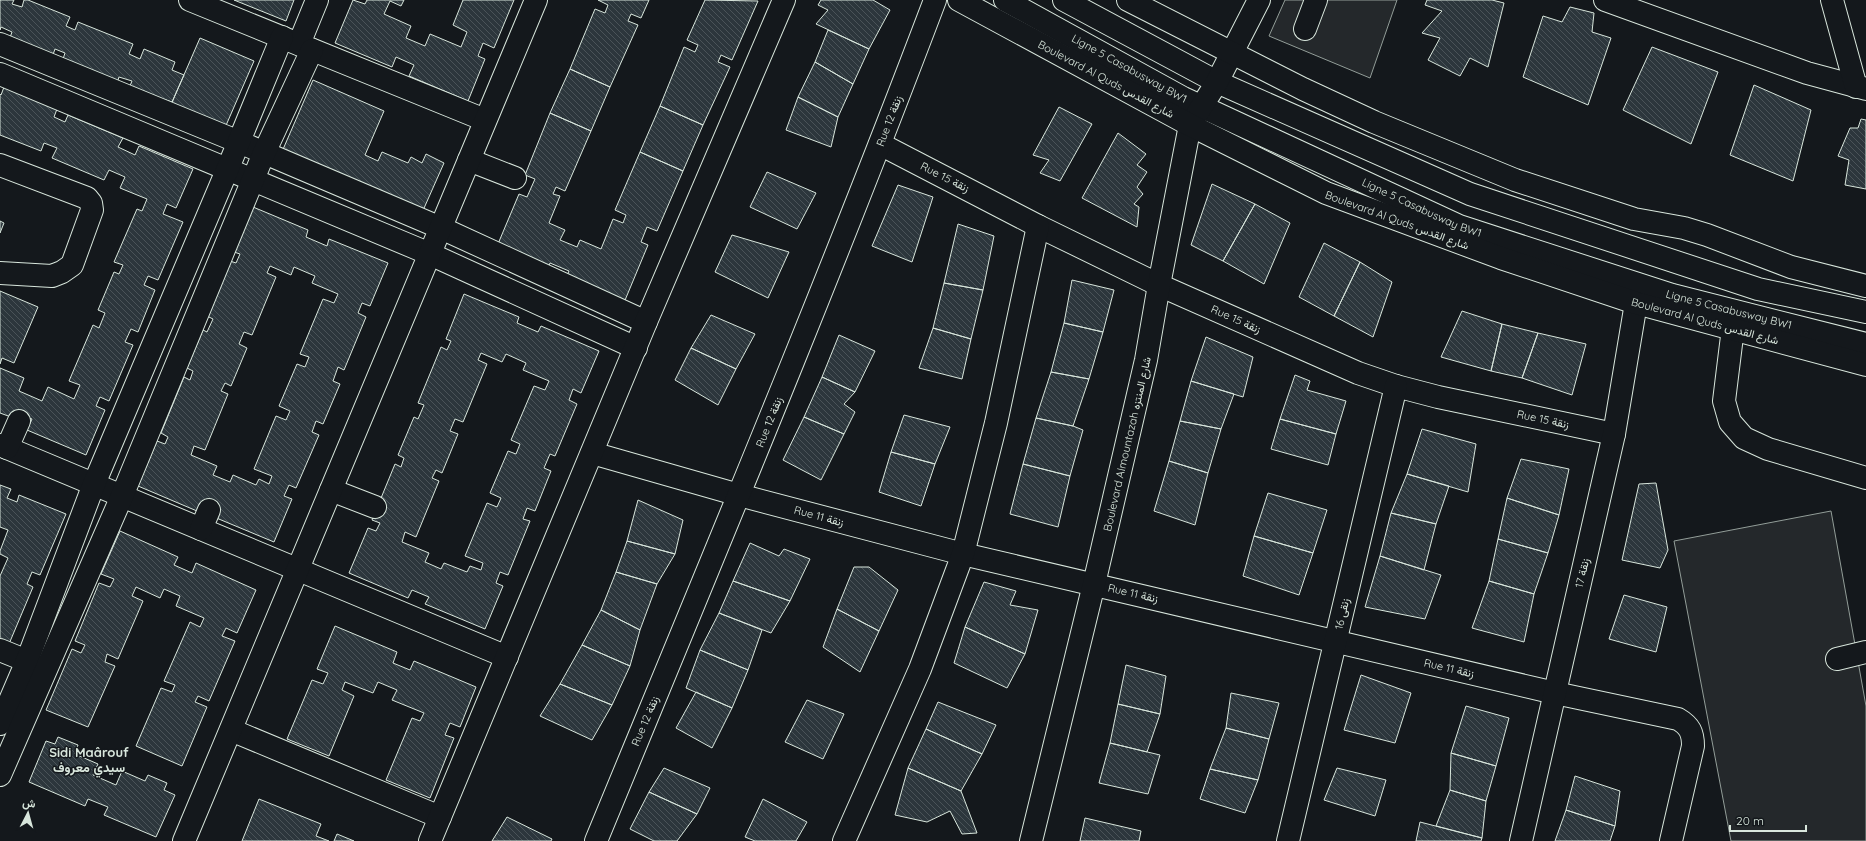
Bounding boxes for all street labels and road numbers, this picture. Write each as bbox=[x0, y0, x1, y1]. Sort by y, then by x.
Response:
street label: Ligne 5 Casabusway BW1 bbox=[1069, 31, 1189, 106]
street label: Boulevard Al Quds شارع القدس bbox=[1035, 37, 1177, 122]
street label: Rue 12 زنقة bbox=[873, 93, 905, 148]
street label: Rue 15 زنقة bbox=[918, 159, 972, 195]
street label: Ligne 5 Casabusway BW1 bbox=[1360, 175, 1483, 240]
street label: Boulevard Al Quds شارع القدس bbox=[1323, 187, 1471, 254]
street label: Ligne 5 Casabusway BW1 bbox=[1664, 286, 1793, 332]
street label: Boulevard Al Quds شارع القدس bbox=[1629, 295, 1781, 349]
street label: Rue 15 زنقة bbox=[1209, 302, 1263, 336]
street label: Boulevard Almountazah شارع المنتزه bbox=[1100, 355, 1155, 533]
street label: Rue 12 زنقة bbox=[753, 394, 786, 449]
street label: Rue 15 زنقة bbox=[1516, 407, 1571, 431]
street label: Rue 11 زنقة bbox=[792, 503, 846, 529]
street label: زنقة 17 bbox=[1572, 557, 1592, 589]
street label: Rue 11 زنقة bbox=[1106, 580, 1160, 606]
street label: زنقى 16 bbox=[1332, 597, 1352, 631]
street label: Rue 11 زنقة bbox=[1422, 655, 1476, 681]
street label: Rue 12 زنقة bbox=[628, 694, 662, 748]

